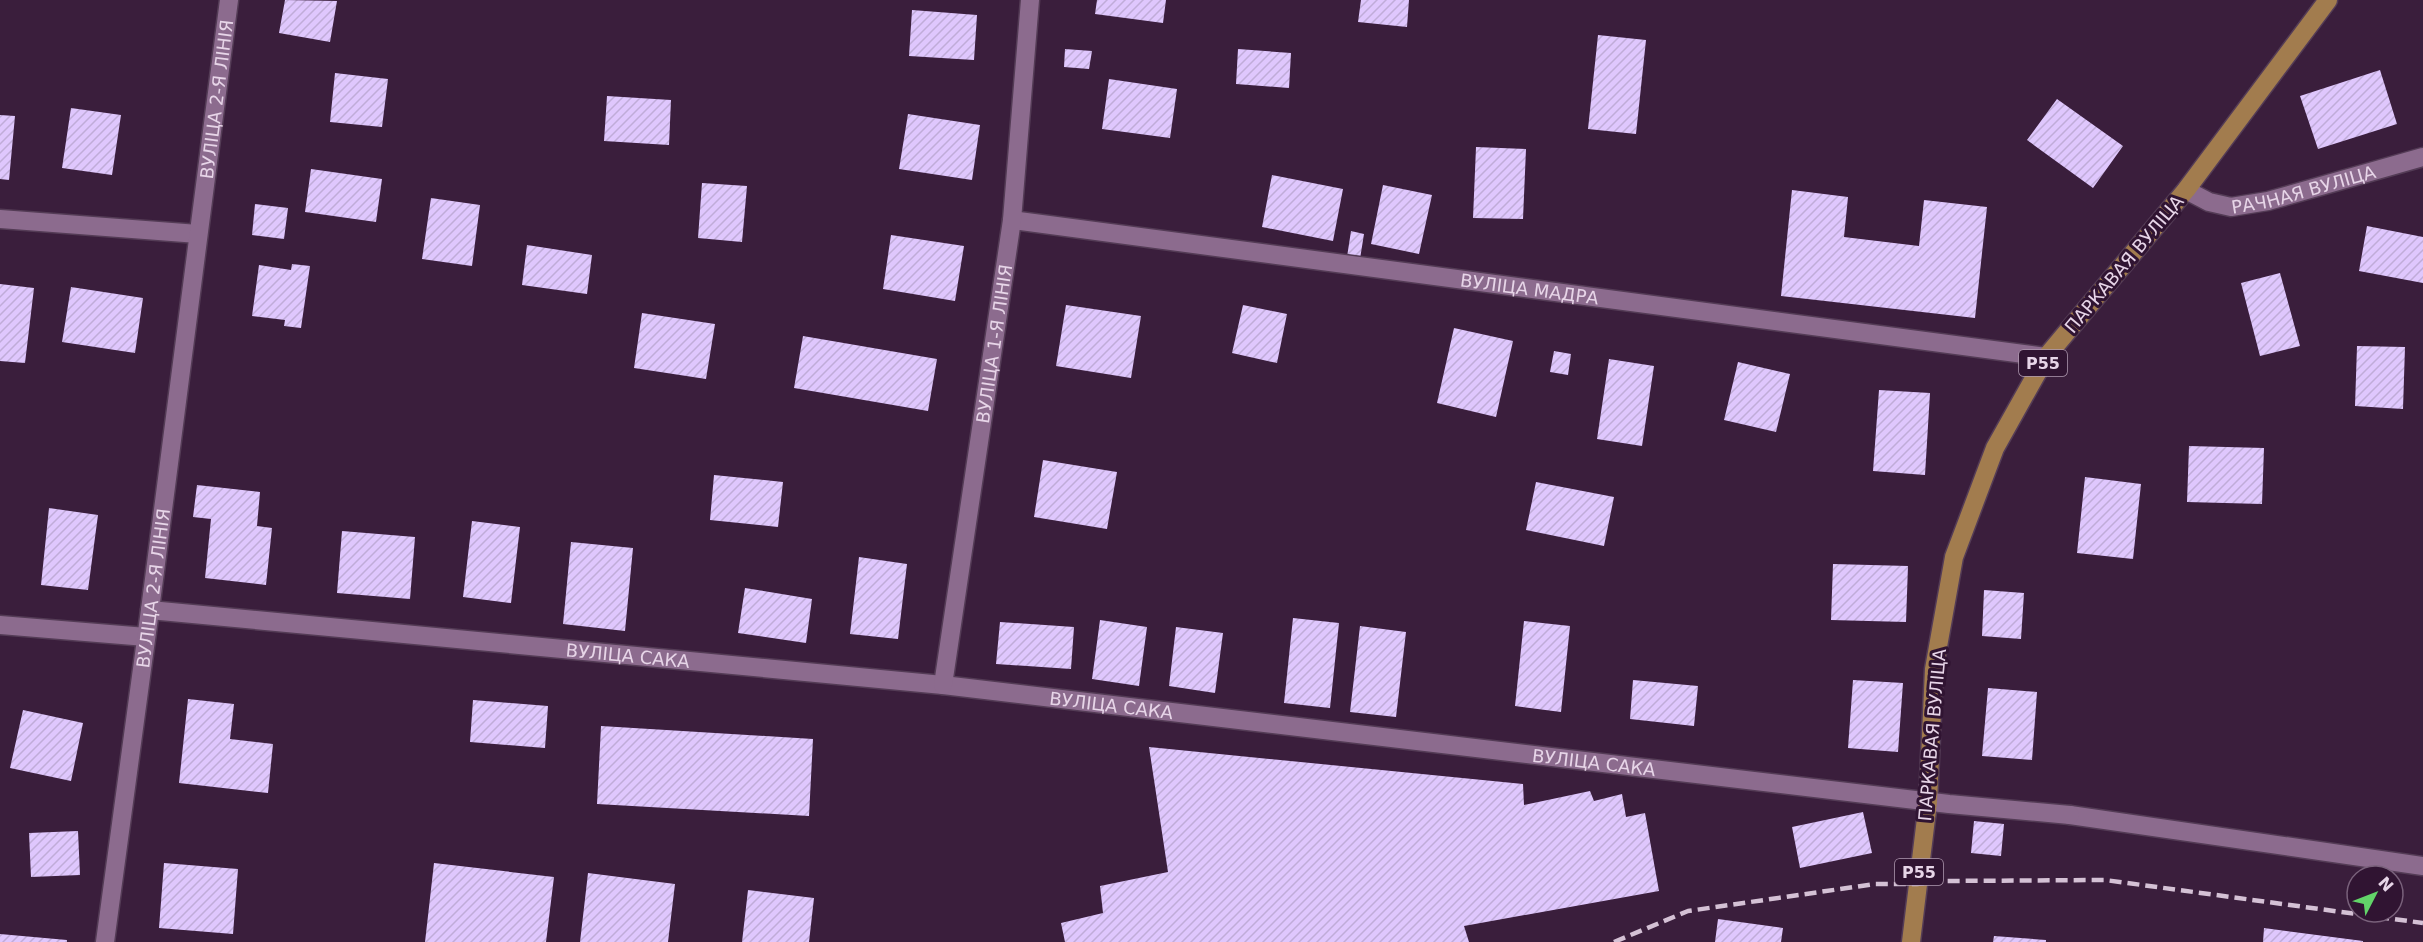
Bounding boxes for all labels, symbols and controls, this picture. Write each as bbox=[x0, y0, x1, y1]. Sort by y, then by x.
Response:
street label: ВУЛІЦА 2-Я ЛІНІЯ bbox=[195, 18, 237, 180]
street label: РАЧНАЯ ВУЛІЦА bbox=[2230, 160, 2378, 217]
street label: ПАРКАВАЯ ВУЛІЦА bbox=[2060, 190, 2188, 337]
street label: ВУЛІЦА 1-Я ЛІНІЯ bbox=[971, 263, 1016, 425]
street label: ВУЛІЦА МАДРА bbox=[1459, 269, 1601, 308]
road number: Р55 bbox=[2019, 350, 2067, 376]
street label: ВУЛІЦА 2-Я ЛІНІЯ bbox=[132, 507, 174, 669]
street label: ВУЛІЦА САКА bbox=[565, 639, 691, 672]
street label: ПАРКАВАЯ ВУЛІЦА bbox=[1914, 647, 1950, 822]
street label: ВУЛІЦА САКА bbox=[1048, 687, 1175, 723]
street label: ВУЛІЦА САКА bbox=[1531, 744, 1658, 780]
road number: Р55 bbox=[1895, 859, 1943, 885]
north arrow bbox=[2345, 864, 2405, 924]
text: N bbox=[2374, 873, 2397, 896]

